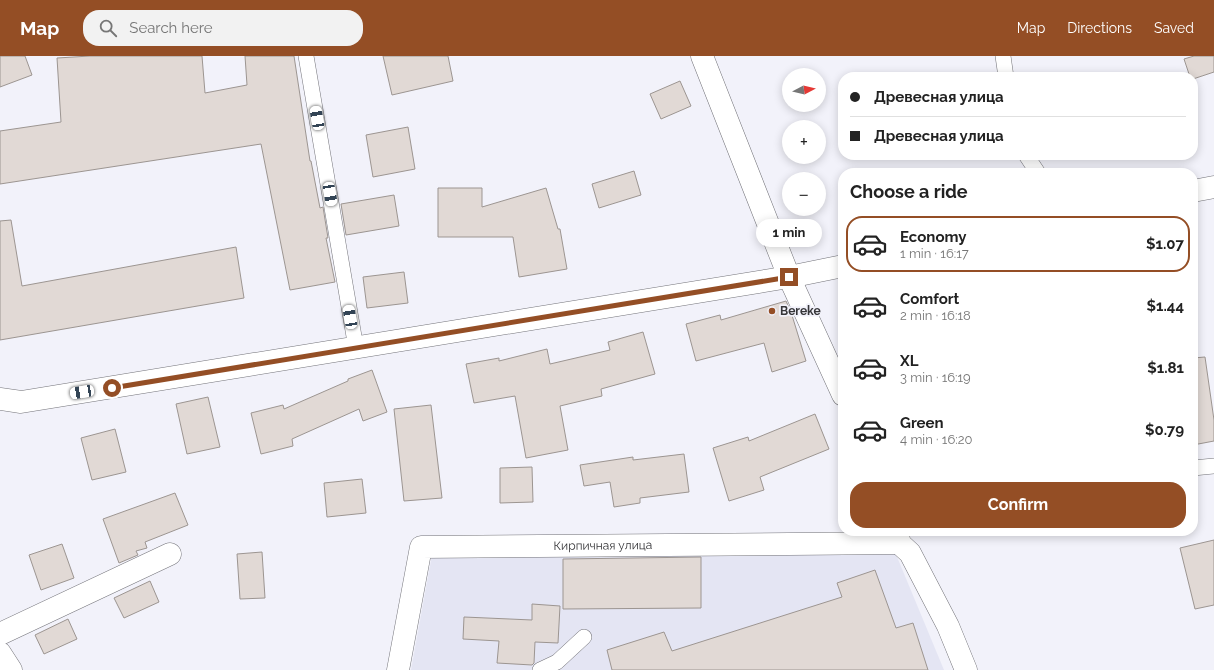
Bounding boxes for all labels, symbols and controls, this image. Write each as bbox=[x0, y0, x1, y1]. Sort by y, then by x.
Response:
search box bbox=[83, 10, 363, 46]
text: Map bbox=[20, 17, 59, 39]
icon: search bbox=[97, 17, 119, 39]
text: Search here bbox=[129, 19, 213, 37]
text: Map bbox=[1017, 20, 1045, 36]
text: Directions bbox=[1067, 20, 1132, 36]
text: Saved bbox=[1154, 20, 1194, 36]
north arrow bbox=[782, 68, 826, 112]
map controls bbox=[782, 68, 826, 216]
text: Древесная улица bbox=[874, 88, 1004, 106]
car bbox=[309, 105, 325, 131]
button: + bbox=[782, 120, 826, 164]
text: Древесная улица bbox=[874, 127, 1004, 145]
button: − bbox=[782, 172, 826, 216]
car bbox=[322, 181, 338, 207]
text: Choose a ride bbox=[850, 181, 968, 202]
callout: 1 min bbox=[756, 219, 822, 247]
text: 1 min bbox=[773, 225, 805, 240]
icon: car bbox=[852, 226, 888, 262]
text: Economy bbox=[900, 228, 967, 246]
text: $1.07 bbox=[1146, 235, 1184, 253]
text: 1 min · 16:17 bbox=[900, 246, 969, 261]
route end bbox=[780, 268, 798, 286]
icon: car bbox=[852, 288, 888, 324]
text: Comfort bbox=[900, 290, 959, 308]
text: $1.44 bbox=[1147, 297, 1184, 315]
car bbox=[342, 304, 358, 330]
place label: Bereke bbox=[780, 304, 821, 318]
marker: Bereke bbox=[767, 306, 777, 316]
text: 2 min · 16:18 bbox=[900, 308, 971, 323]
icon: car bbox=[852, 350, 888, 386]
text: XL bbox=[900, 352, 918, 370]
text: $1.81 bbox=[1147, 359, 1184, 377]
text: 3 min · 16:19 bbox=[900, 370, 971, 385]
route start bbox=[103, 379, 121, 397]
car bbox=[69, 384, 95, 400]
icon: car bbox=[852, 412, 888, 448]
text: Green bbox=[900, 414, 944, 432]
text: $0.79 bbox=[1145, 421, 1184, 439]
text: 4 min · 16:20 bbox=[900, 432, 972, 447]
button: Confirm bbox=[850, 482, 1186, 528]
street label: Кирпичная улица bbox=[553, 538, 652, 553]

